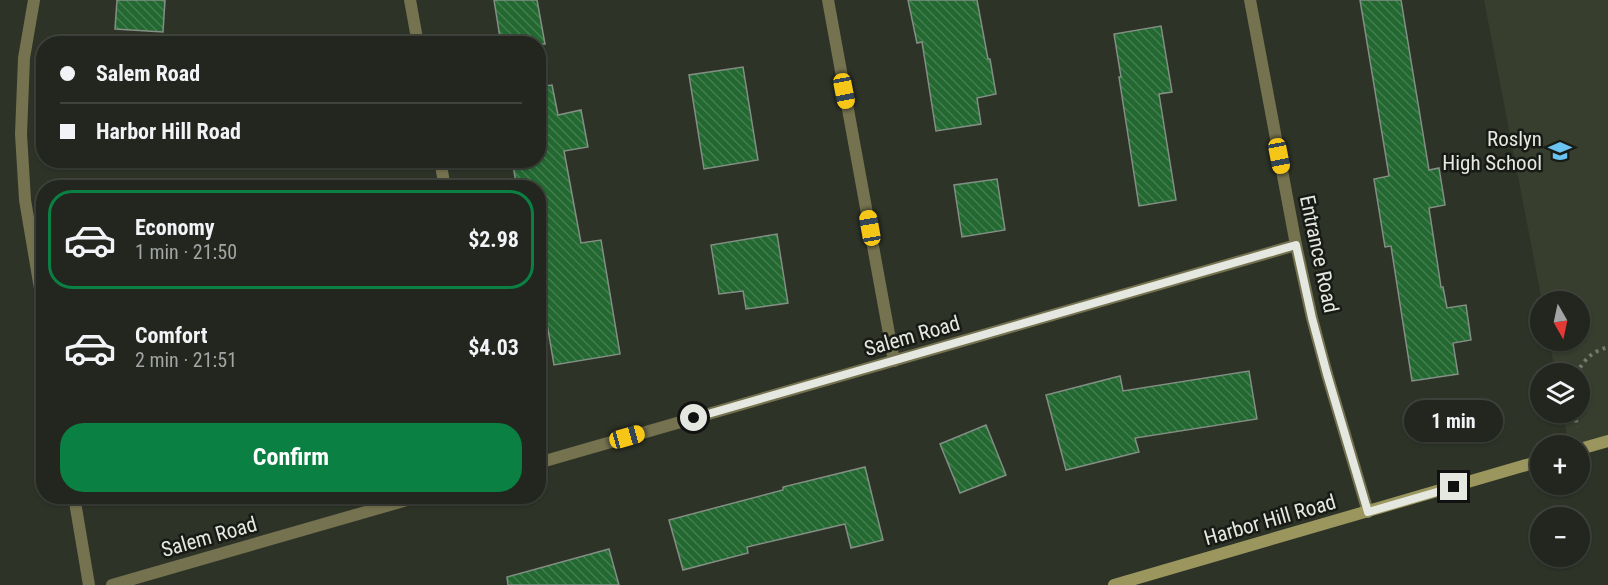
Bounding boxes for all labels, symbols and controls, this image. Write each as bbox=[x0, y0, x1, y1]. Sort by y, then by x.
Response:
text: Salem Road bbox=[96, 61, 200, 86]
car bbox=[832, 72, 856, 110]
text: Harbor Hill Road bbox=[96, 119, 241, 144]
place label: Roslyn High School bbox=[1442, 127, 1542, 175]
car bbox=[1267, 137, 1291, 175]
school or university icon: Roslyn High School bbox=[1547, 138, 1573, 164]
street label: Entrance Road bbox=[1295, 193, 1343, 315]
car bbox=[858, 209, 882, 247]
icon: car bbox=[63, 213, 117, 267]
text: Economy bbox=[135, 215, 215, 240]
text: $2.98 bbox=[468, 227, 519, 252]
text: 1 min · 21:50 bbox=[135, 240, 237, 264]
north arrow bbox=[1530, 291, 1590, 351]
map controls bbox=[1530, 291, 1590, 567]
street label: Salem Road bbox=[861, 311, 963, 361]
icon: car bbox=[63, 321, 117, 375]
text: Comfort bbox=[135, 323, 208, 348]
text: $4.03 bbox=[468, 335, 519, 360]
text: 2 min · 21:51 bbox=[135, 348, 237, 372]
button: layers bbox=[1530, 363, 1590, 423]
callout: 1 min bbox=[1404, 400, 1504, 442]
route start bbox=[680, 404, 707, 431]
text: 1 min bbox=[1431, 409, 1476, 433]
button: Confirm bbox=[60, 423, 522, 492]
car bbox=[607, 423, 647, 451]
button: + bbox=[1530, 435, 1590, 495]
route end bbox=[1440, 473, 1467, 500]
street label: Harbor Hill Road bbox=[1201, 490, 1339, 550]
button: − bbox=[1530, 507, 1590, 567]
street label: Salem Road bbox=[158, 512, 260, 562]

